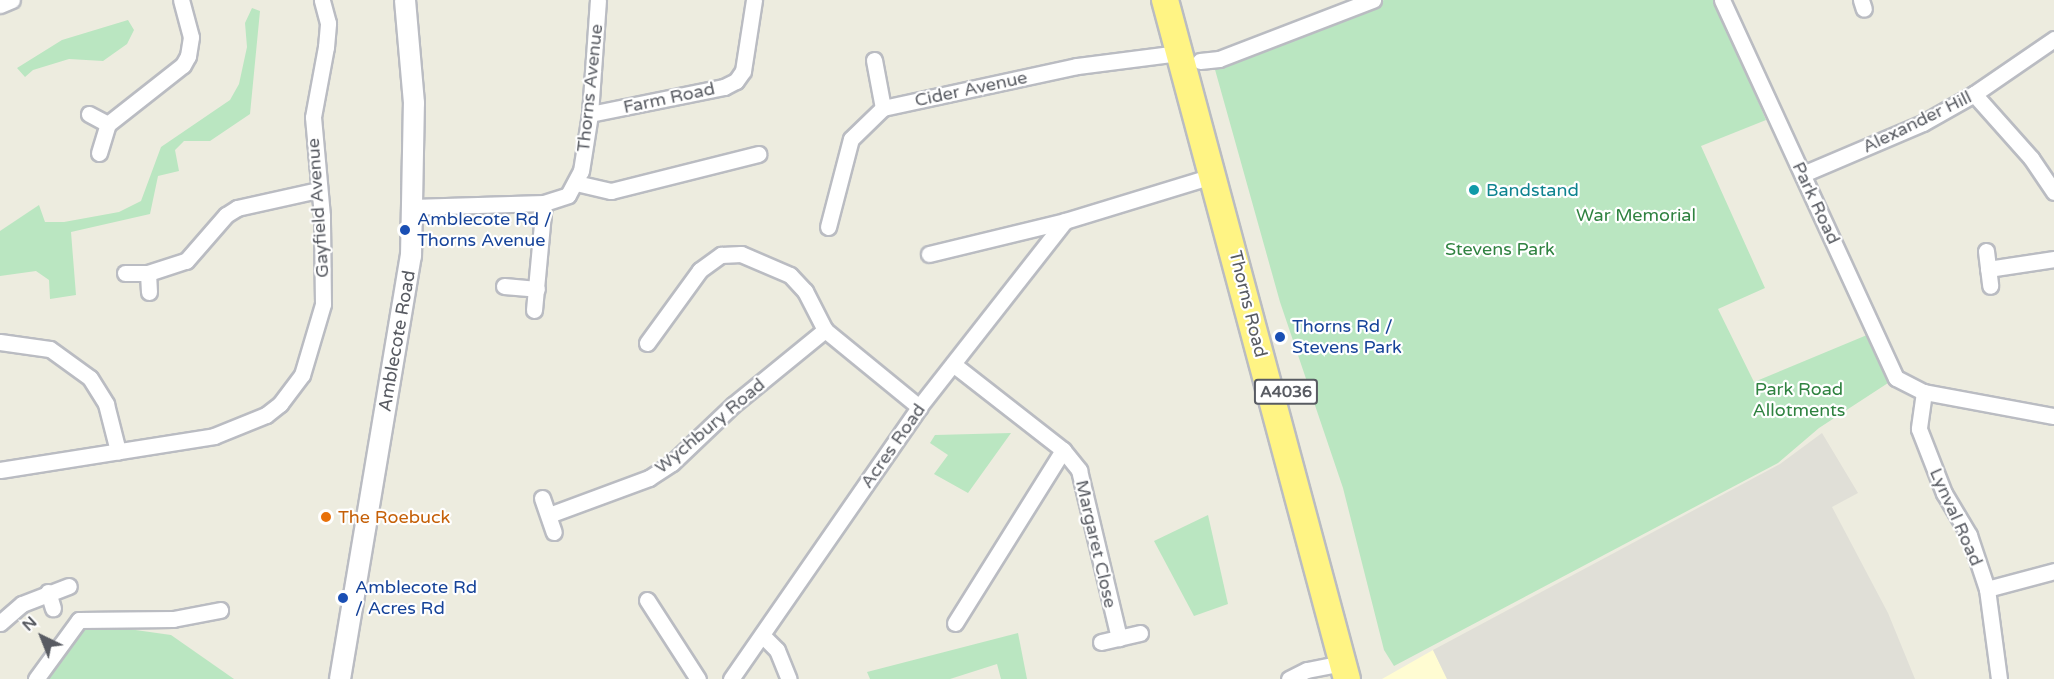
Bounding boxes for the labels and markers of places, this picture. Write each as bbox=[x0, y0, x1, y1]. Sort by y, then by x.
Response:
place label: Bandstand bbox=[1486, 179, 1579, 201]
marker: Bandstand bbox=[1467, 183, 1481, 197]
place label: Amblecote Rd / Thorns Avenue bbox=[417, 209, 552, 252]
marker: Amblecote Rd / Thorns Avenue bbox=[398, 223, 412, 237]
place label: Thorns Rd / Stevens Park bbox=[1292, 316, 1402, 358]
marker: Thorns Rd / Stevens Park bbox=[1273, 330, 1287, 344]
place label: The Roebuck bbox=[338, 506, 450, 528]
marker: The Roebuck bbox=[319, 510, 333, 524]
place label: Amblecote Rd / Acres Rd bbox=[355, 577, 477, 620]
marker: Amblecote Rd / Acres Rd bbox=[336, 591, 350, 605]

